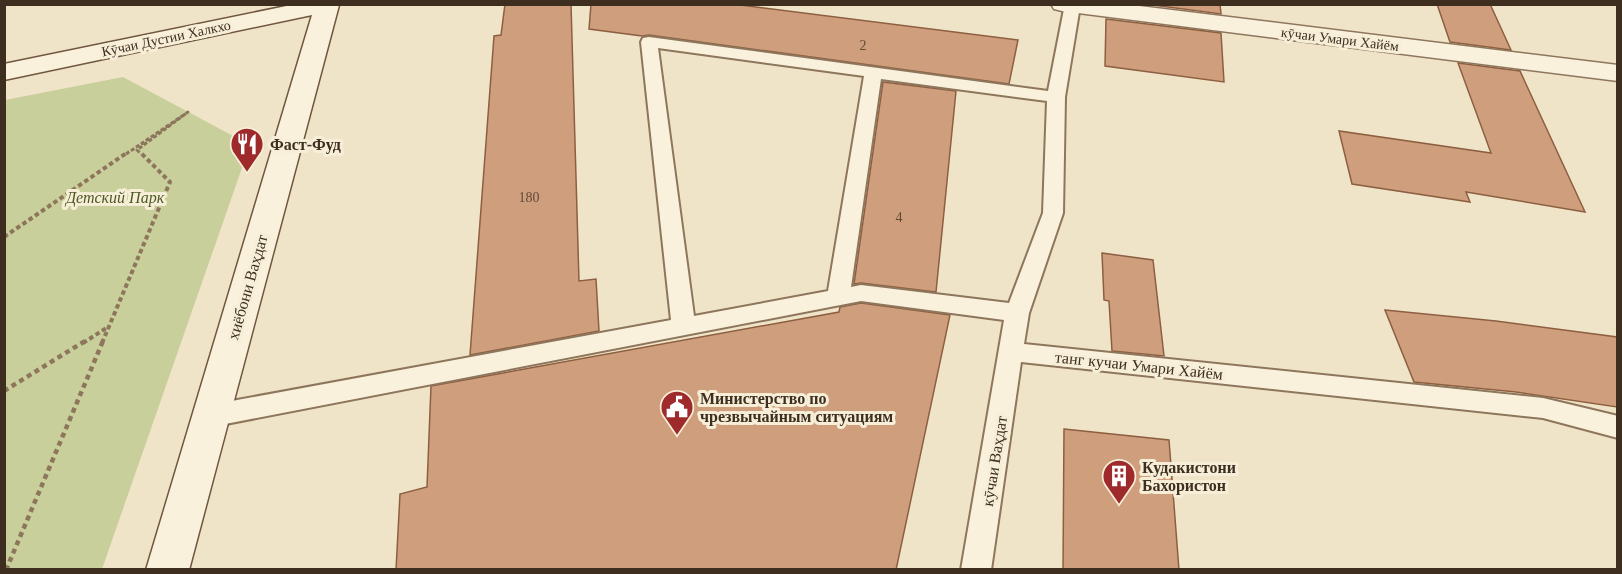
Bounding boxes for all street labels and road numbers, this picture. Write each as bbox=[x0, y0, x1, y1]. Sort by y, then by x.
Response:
street label: Кӯчаи Дустии Халкхо bbox=[100, 17, 232, 60]
street label: кӯчаи Умари Хайём bbox=[1280, 25, 1400, 54]
street label: хиёбони Ваҳдат bbox=[224, 233, 272, 342]
street label: танг кучаи Умари Хайём bbox=[1054, 348, 1224, 384]
street label: кӯчаи Ваҳдат bbox=[979, 415, 1011, 508]

